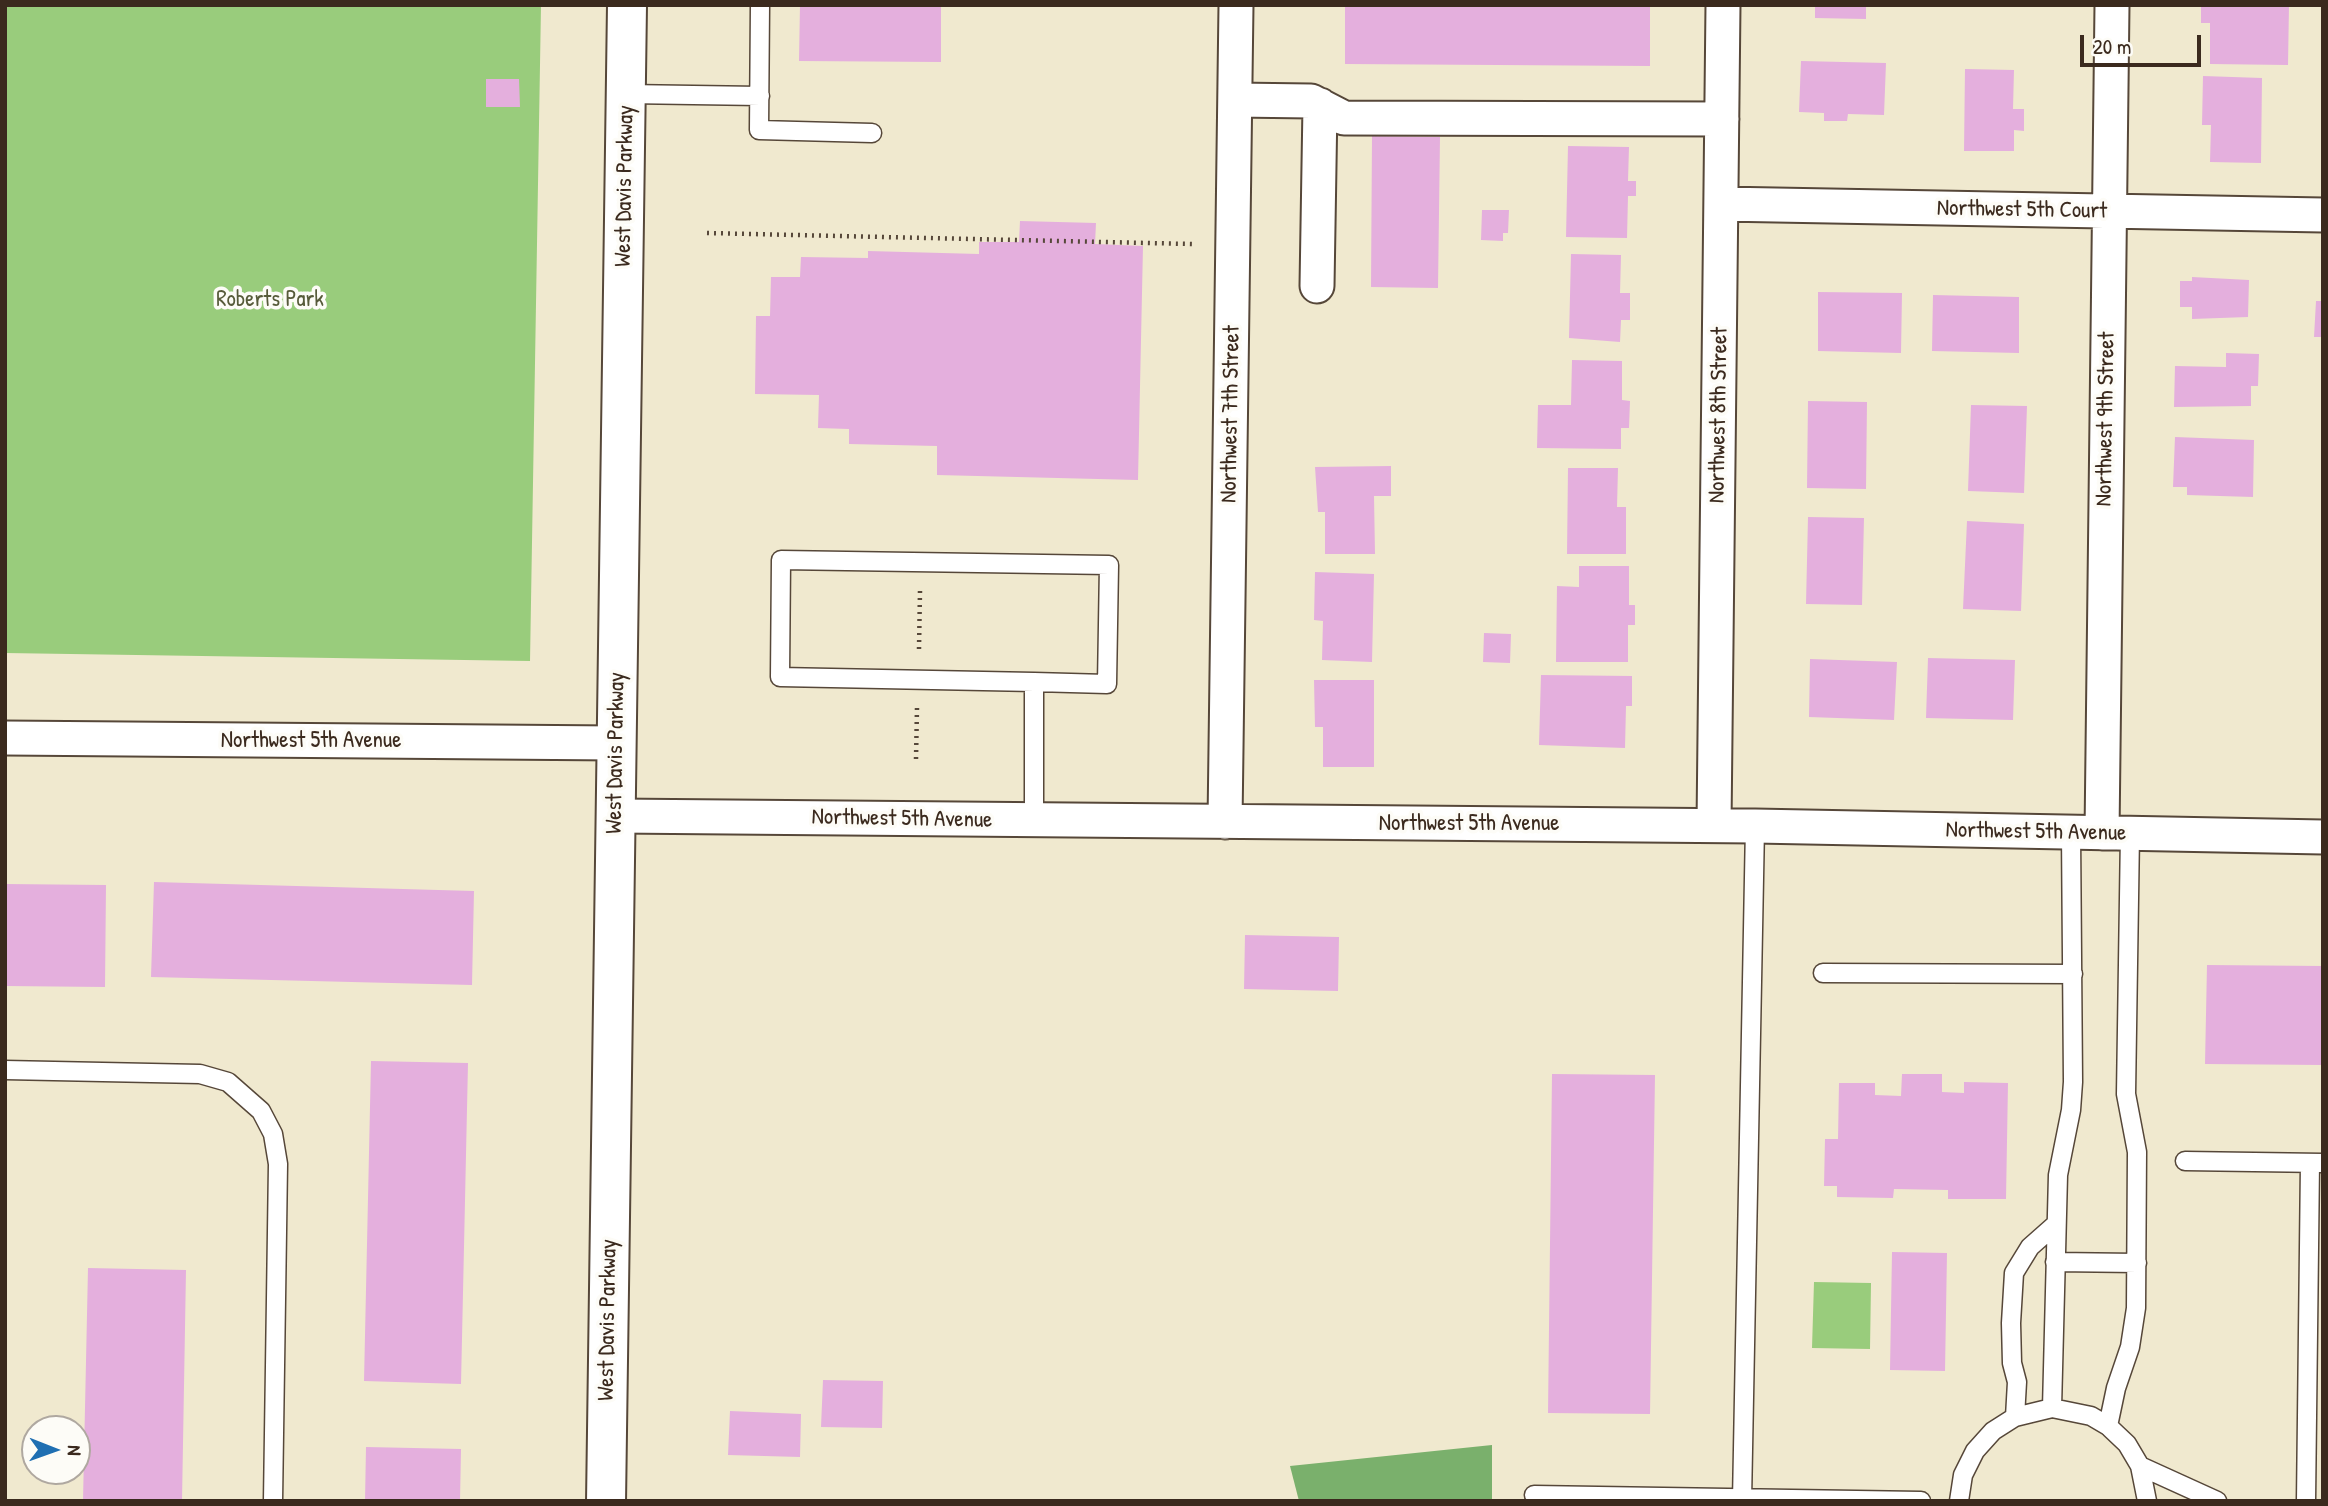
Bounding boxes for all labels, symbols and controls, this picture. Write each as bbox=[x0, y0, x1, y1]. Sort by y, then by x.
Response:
scale bar bbox=[2083, 21, 2204, 65]
text: 20 m bbox=[2093, 32, 2131, 61]
street label: West Davis Parkway bbox=[610, 105, 640, 267]
street label: Northwest 5th Court bbox=[1937, 195, 2107, 225]
park label: Roberts Park bbox=[216, 286, 324, 314]
street label: Northwest 7th Street bbox=[1216, 325, 1246, 503]
street label: Northwest 8th Street bbox=[1704, 327, 1734, 503]
street label: Northwest 9th Street bbox=[2091, 331, 2121, 507]
street label: West Davis Parkway bbox=[601, 672, 631, 834]
street label: Northwest 5th Avenue bbox=[221, 727, 401, 755]
street label: Northwest 5th Avenue bbox=[811, 804, 993, 834]
street label: Northwest 5th Avenue bbox=[1379, 810, 1559, 838]
street label: Northwest 5th Avenue bbox=[1945, 817, 2127, 847]
street label: West Davis Parkway bbox=[593, 1239, 623, 1401]
north arrow bbox=[21, 1415, 91, 1485]
text: N bbox=[62, 1445, 88, 1456]

